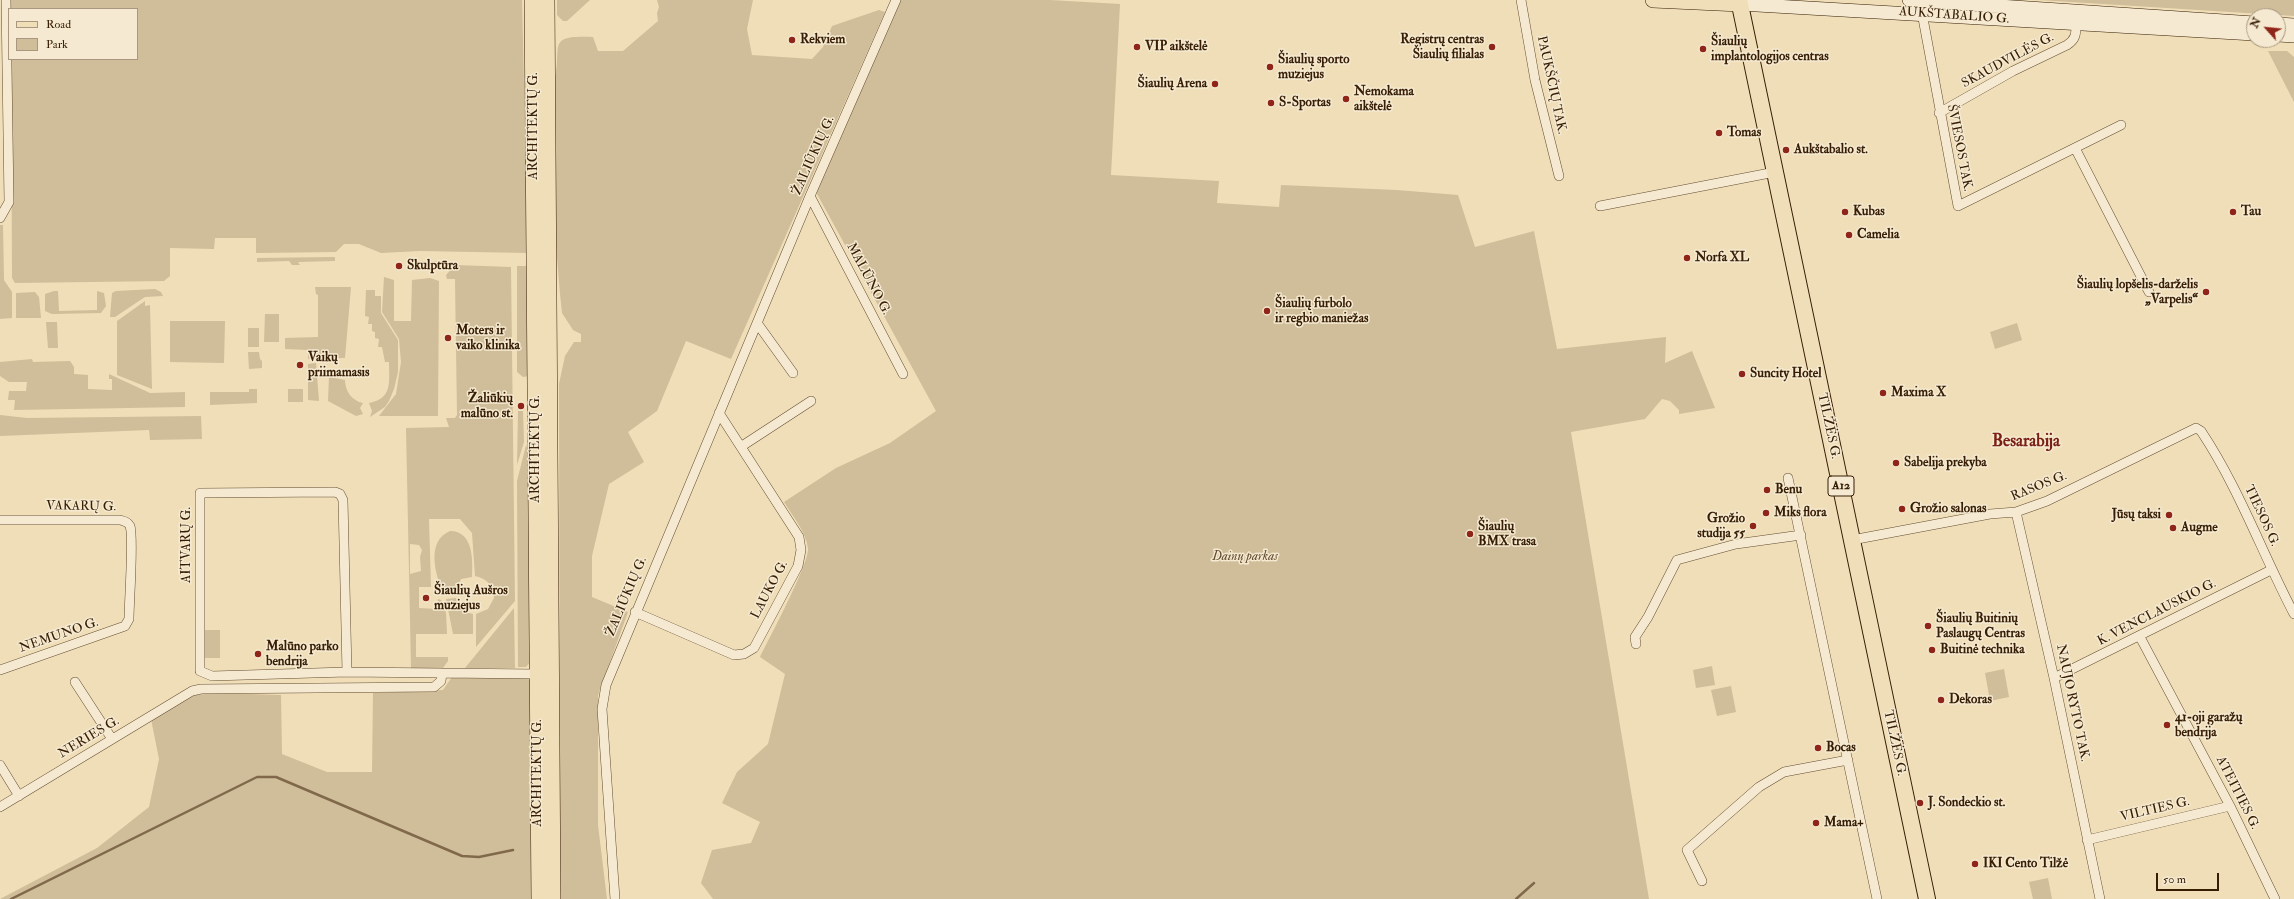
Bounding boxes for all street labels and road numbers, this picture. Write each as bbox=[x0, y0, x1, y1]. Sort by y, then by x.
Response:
street label: AUKŠTABALIO G. bbox=[1898, 4, 2010, 28]
street label: SKAUDVILĖS G. bbox=[1959, 30, 2057, 92]
street label: PAUKŠČIŲ TAK. bbox=[1533, 34, 1569, 136]
street label: ARCHITEKTŲ G. bbox=[526, 72, 542, 180]
street label: ŠVIESOS TAK. bbox=[1943, 103, 1975, 193]
street label: ŽALIŪKIŲ G. bbox=[790, 114, 838, 198]
street label: MALŪNO G. bbox=[843, 240, 893, 318]
street label: TILŽĖS G. bbox=[1813, 392, 1843, 460]
street label: ARCHITEKTŲ G. bbox=[528, 395, 544, 503]
street label: RASOS G. bbox=[2009, 469, 2069, 505]
road number: A12 bbox=[1828, 476, 1854, 496]
street label: TIESOS G. bbox=[2240, 483, 2282, 549]
street label: VAKARŲ G. bbox=[46, 499, 116, 515]
street label: AITVARŲ G. bbox=[179, 507, 195, 583]
street label: ŽALIŪKIŲ G. bbox=[603, 555, 651, 639]
street label: LAUKO G. bbox=[748, 558, 792, 622]
street label: K. VENCLAUSKIO G. bbox=[2095, 576, 2219, 650]
street label: NEMUNO G. bbox=[17, 615, 101, 657]
street label: NAUJO RYTO TAK. bbox=[2052, 643, 2092, 763]
street label: TILŽĖS G. bbox=[1879, 709, 1909, 777]
street label: NERIES G. bbox=[56, 714, 122, 762]
street label: ARCHITEKTŲ G. bbox=[530, 719, 546, 827]
street label: ATEITIES G. bbox=[2212, 754, 2262, 832]
street label: VILTIES G. bbox=[2119, 794, 2191, 826]

